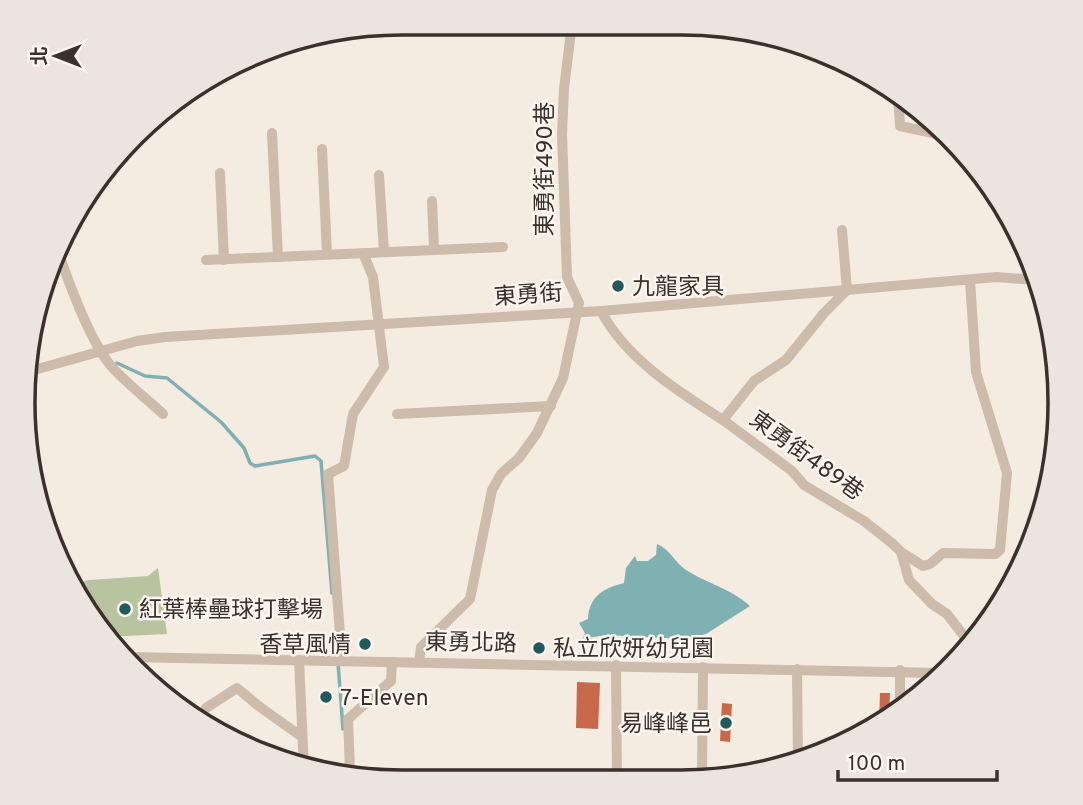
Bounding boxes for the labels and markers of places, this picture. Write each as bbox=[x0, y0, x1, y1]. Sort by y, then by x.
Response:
place label: 九龍家具 bbox=[632, 274, 724, 303]
marker: 九龍家具 bbox=[610, 278, 626, 294]
place label: 紅葉棒壘球打擊場 bbox=[139, 597, 323, 626]
marker: 紅葉棒壘球打擊場 bbox=[117, 601, 133, 617]
place label: 香草風情 bbox=[259, 632, 351, 661]
marker: 香草風情 bbox=[357, 636, 373, 652]
place label: 私立欣妍幼兒園 bbox=[553, 636, 714, 665]
marker: 私立欣妍幼兒園 bbox=[531, 640, 547, 656]
place label: 7-Eleven bbox=[340, 685, 429, 714]
marker: 7-Eleven bbox=[318, 689, 334, 705]
place label: 易峰峰邑 bbox=[620, 711, 712, 740]
marker: 易峰峰邑 bbox=[718, 715, 734, 731]

